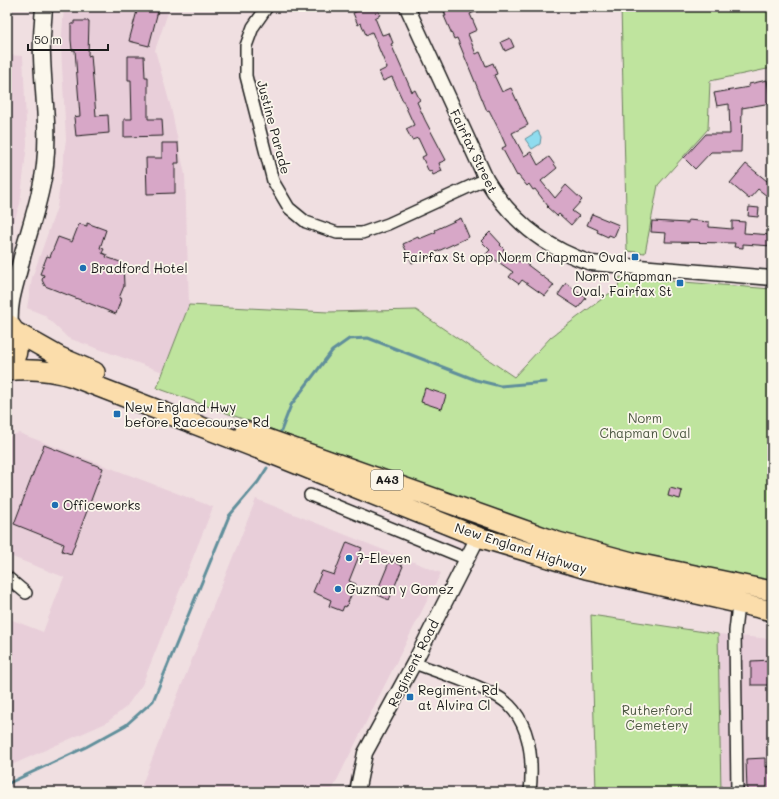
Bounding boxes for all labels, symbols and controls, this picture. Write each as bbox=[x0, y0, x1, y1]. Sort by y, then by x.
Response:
scale bar bbox=[28, 26, 108, 52]
text: 50 m bbox=[34, 31, 62, 47]
street label: Justine Parade bbox=[254, 78, 295, 176]
street label: Fairfax Street bbox=[447, 106, 502, 196]
place label: Fairfax St opp Norm Chapman Oval bbox=[403, 248, 627, 265]
marker: Fairfax St opp Norm Chapman Oval bbox=[630, 252, 640, 262]
place label: Bradford Hotel bbox=[91, 259, 188, 276]
marker: Bradford Hotel bbox=[78, 263, 88, 273]
place label: Norm Chapman Oval, Fairfax St bbox=[573, 267, 672, 299]
marker: Norm Chapman Oval, Fairfax St bbox=[675, 278, 685, 288]
place label: New England Hwy before Racecourse Rd bbox=[125, 398, 269, 430]
marker: New England Hwy before Racecourse Rd bbox=[112, 409, 122, 419]
park label: Norm Chapman Oval bbox=[599, 409, 691, 441]
road number: A43 bbox=[371, 470, 403, 490]
place label: Officeworks bbox=[63, 496, 141, 513]
marker: Officeworks bbox=[50, 500, 60, 510]
street label: New England Highway bbox=[453, 518, 590, 577]
place label: 7-Eleven bbox=[357, 549, 411, 566]
marker: 7-Eleven bbox=[344, 553, 354, 563]
place label: Guzman y Gomez bbox=[346, 580, 454, 597]
marker: Guzman y Gomez bbox=[333, 584, 343, 594]
street label: Regiment Road bbox=[383, 616, 442, 709]
place label: Regiment Rd at Alvira Cl bbox=[418, 681, 498, 713]
marker: Regiment Rd at Alvira Cl bbox=[405, 692, 415, 702]
park label: Rutherford Cemetery bbox=[622, 701, 692, 733]

